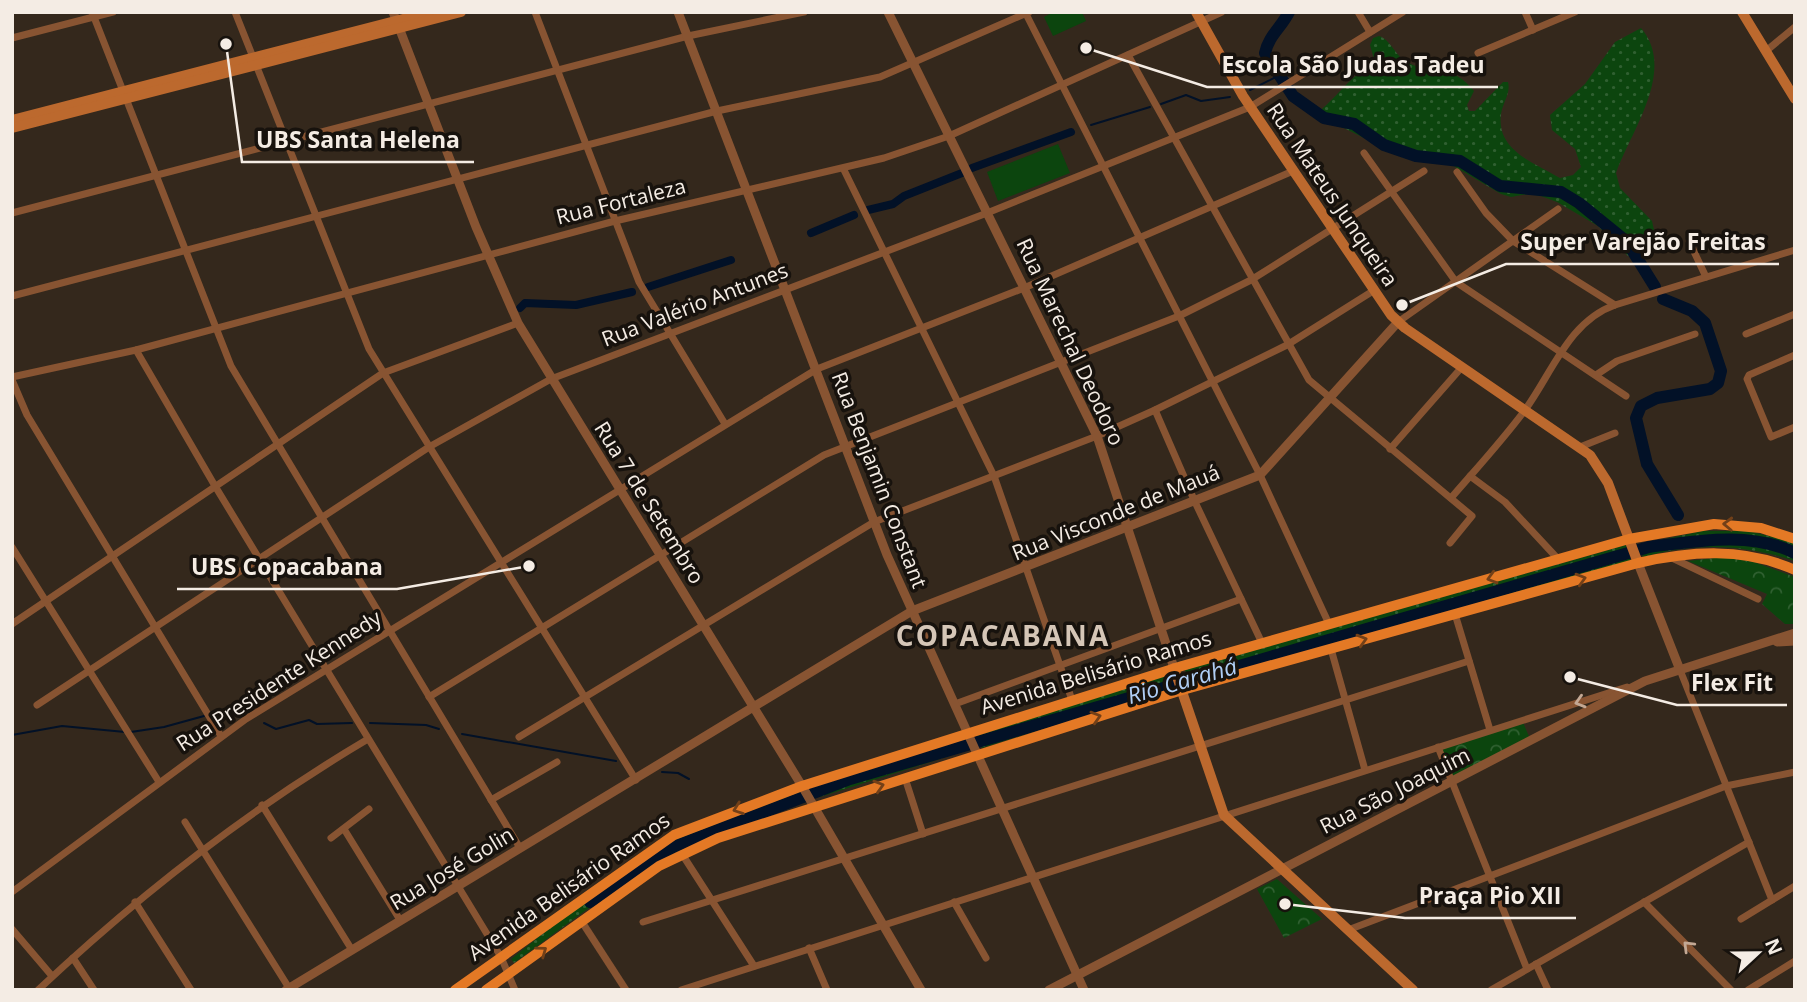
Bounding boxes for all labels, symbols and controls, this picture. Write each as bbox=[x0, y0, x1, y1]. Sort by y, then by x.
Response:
callout: Escola São Judas Tadeu bbox=[1207, 43, 1498, 87]
text: Escola São Judas Tadeu bbox=[1221, 48, 1485, 80]
street label: Rua Mateus Junqueira bbox=[1261, 97, 1405, 292]
callout: UBS Santa Helena bbox=[242, 118, 474, 162]
text: UBS Santa Helena bbox=[256, 123, 460, 155]
street label: Rua Fortaleza bbox=[553, 171, 689, 231]
callout: Super Varejão Freitas bbox=[1506, 220, 1779, 264]
text: Super Varejão Freitas bbox=[1520, 225, 1766, 257]
street label: Rua Marechal Deodoro bbox=[1011, 233, 1131, 450]
street label: Rua Valério Antunes bbox=[597, 256, 792, 353]
street label: Rua Benjamin Constant bbox=[826, 367, 934, 592]
street label: Rua 7 de Setembro bbox=[589, 416, 711, 589]
street label: Rua Visconde de Mauá bbox=[1008, 458, 1224, 567]
one-way arrow bbox=[1723, 517, 1734, 532]
callout: UBS Copacabana bbox=[177, 545, 397, 589]
text: UBS Copacabana bbox=[191, 550, 383, 582]
one-way arrow bbox=[1486, 570, 1498, 584]
one-way arrow bbox=[1575, 573, 1587, 588]
street label: Rua Presidente Kennedy bbox=[171, 603, 387, 757]
district label: COPACABANA bbox=[896, 616, 1110, 654]
street label: Avenida Belisário Ramos bbox=[977, 624, 1215, 721]
one-way arrow bbox=[1355, 634, 1367, 649]
water label: Rio Carahá bbox=[1123, 649, 1240, 711]
callout: Flex Fit bbox=[1677, 661, 1787, 705]
text: Flex Fit bbox=[1691, 666, 1773, 698]
one-way arrow bbox=[1575, 693, 1587, 708]
one-way arrow bbox=[1089, 711, 1102, 725]
street label: Rua São Joaquim bbox=[1315, 740, 1474, 840]
one-way arrow bbox=[873, 779, 885, 794]
one-way arrow bbox=[732, 801, 744, 815]
street label: Avenida Belisário Ramos bbox=[462, 806, 675, 966]
street label: Rua José Golin bbox=[384, 820, 519, 916]
callout: Praça Pio XII bbox=[1405, 874, 1576, 918]
text: Praça Pio XII bbox=[1419, 879, 1561, 911]
north arrow bbox=[1723, 918, 1793, 988]
text: N bbox=[1759, 935, 1789, 959]
one-way arrow bbox=[1683, 941, 1696, 954]
one-way arrow bbox=[534, 947, 547, 959]

